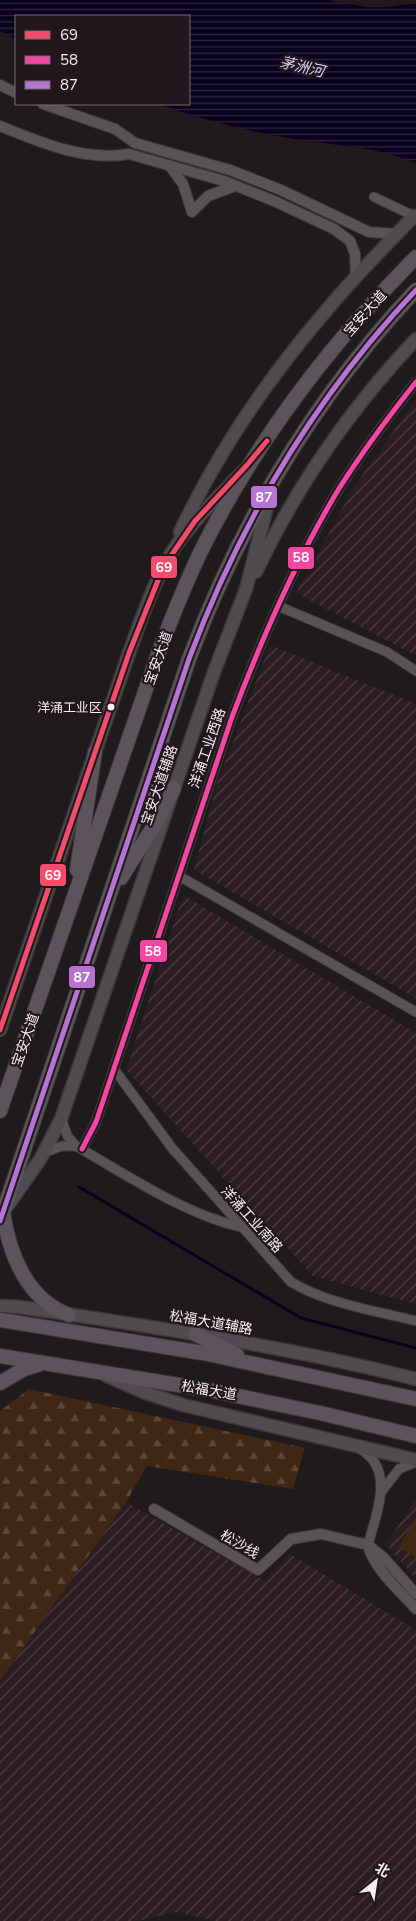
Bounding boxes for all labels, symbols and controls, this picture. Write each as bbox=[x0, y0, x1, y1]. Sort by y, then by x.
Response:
legend bbox=[15, 15, 190, 105]
text: 69 bbox=[60, 25, 78, 45]
text: 58 bbox=[60, 50, 78, 70]
water label: 茅洲河 bbox=[278, 52, 329, 82]
text: 87 bbox=[60, 75, 78, 95]
street label: 宝安大道 bbox=[340, 286, 391, 340]
line badge: 87 bbox=[250, 485, 278, 509]
text: 87 bbox=[256, 488, 272, 507]
line badge: 58 bbox=[287, 546, 315, 570]
text: 58 bbox=[293, 548, 309, 567]
line badge: 69 bbox=[150, 555, 178, 579]
text: 69 bbox=[156, 558, 172, 577]
street label: 宝安大道 bbox=[140, 629, 177, 688]
place label: 洋涌工业区 bbox=[37, 699, 102, 717]
marker: 洋涌工业区 bbox=[106, 702, 116, 712]
street label: 洋涌工业西路 bbox=[185, 705, 230, 791]
street label: 宝安大道辅路 bbox=[137, 742, 182, 828]
line badge: 69 bbox=[39, 863, 67, 887]
text: 69 bbox=[45, 866, 61, 885]
line badge: 58 bbox=[139, 939, 168, 963]
text: 58 bbox=[145, 942, 161, 961]
line badge: 87 bbox=[68, 965, 96, 989]
text: 87 bbox=[74, 968, 90, 987]
street label: 宝安大道 bbox=[7, 1011, 44, 1070]
street label: 洋涌工业南路 bbox=[216, 1182, 287, 1257]
street label: 松福大道辅路 bbox=[168, 1306, 254, 1339]
street label: 松福大道 bbox=[180, 1376, 238, 1405]
street label: 松沙线 bbox=[217, 1526, 263, 1563]
north arrow bbox=[351, 1856, 401, 1906]
text: 北 bbox=[371, 1858, 393, 1882]

